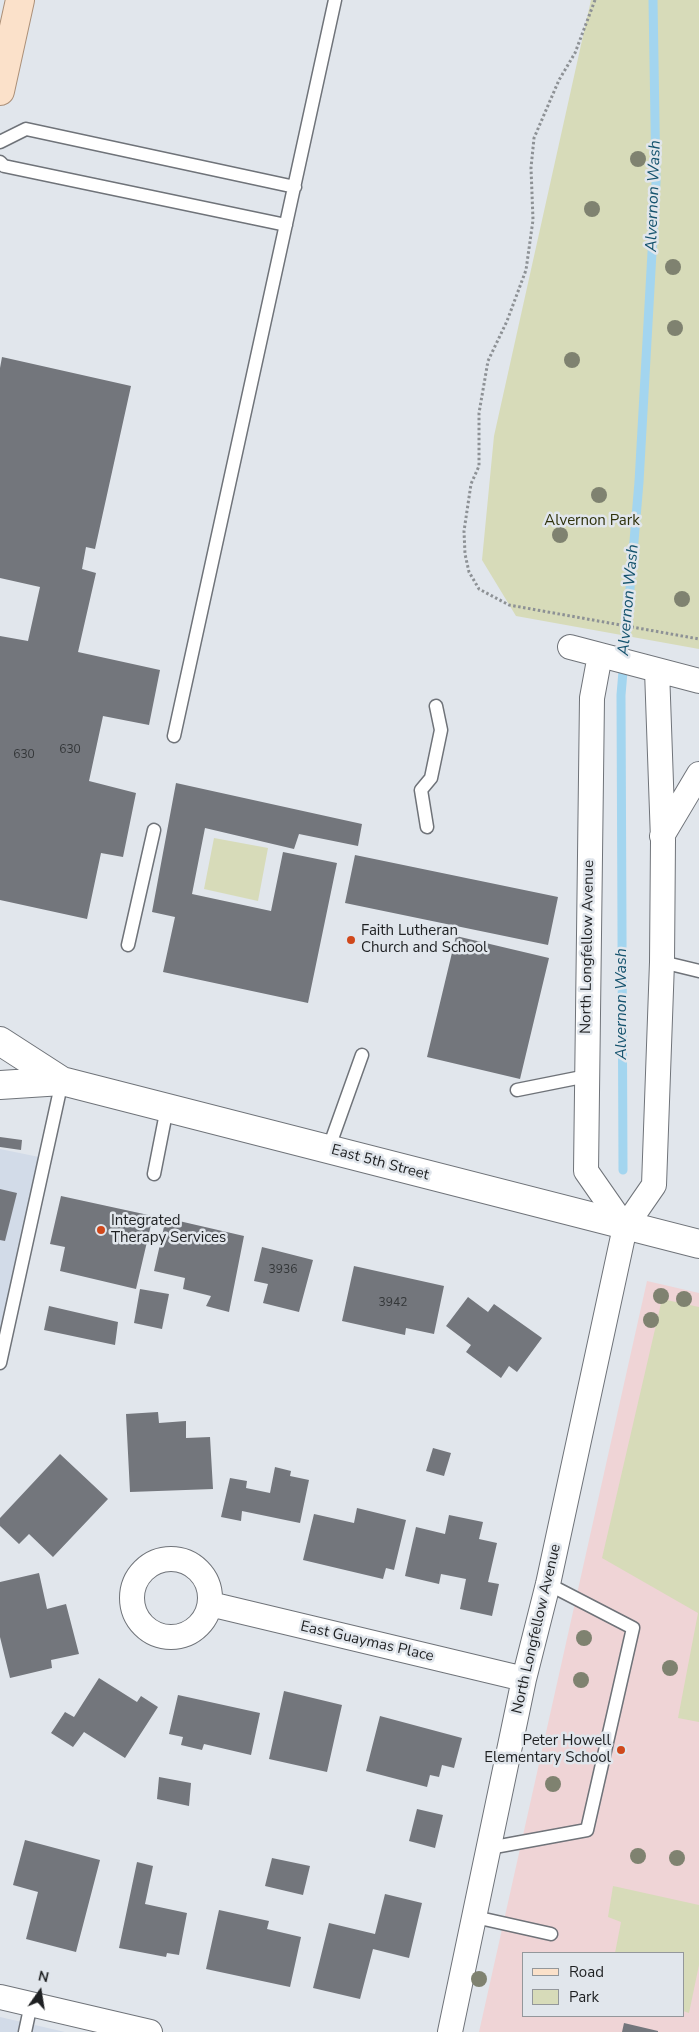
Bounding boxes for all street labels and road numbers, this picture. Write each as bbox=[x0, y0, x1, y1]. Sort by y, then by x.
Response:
street label: North Longfellow Avenue bbox=[577, 860, 599, 1034]
street label: East 5th Street bbox=[329, 1141, 431, 1185]
street label: North Longfellow Avenue bbox=[509, 1542, 565, 1716]
street label: East Guaymas Place bbox=[299, 1618, 435, 1666]

